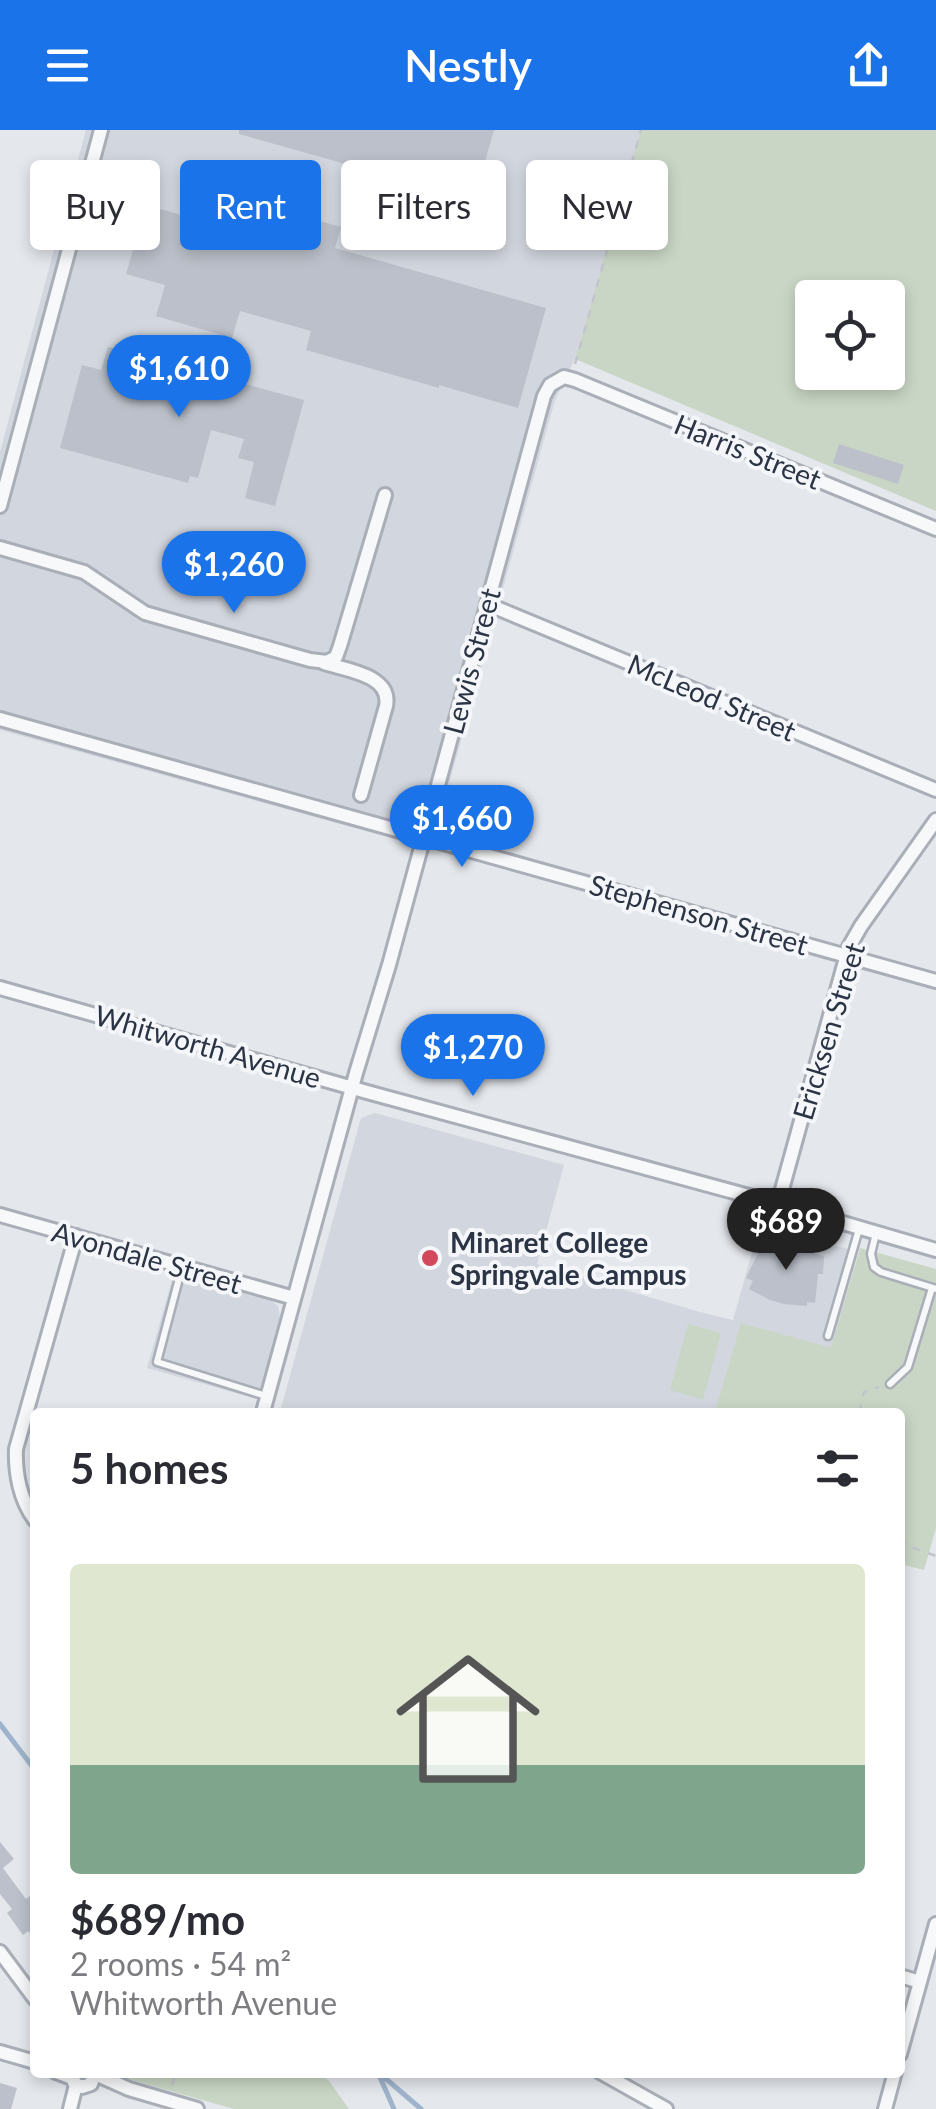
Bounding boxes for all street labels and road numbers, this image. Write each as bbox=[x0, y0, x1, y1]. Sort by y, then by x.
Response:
street label: Harris Street bbox=[670, 406, 826, 496]
street label: Lewis Street bbox=[435, 584, 507, 738]
street label: McLeod Street bbox=[623, 646, 801, 748]
street label: Stephenson Street bbox=[586, 867, 812, 961]
street label: Ericksen Street bbox=[785, 938, 871, 1124]
street label: Whitworth Avenue bbox=[91, 997, 325, 1095]
street label: Avondale Street bbox=[48, 1214, 246, 1300]

